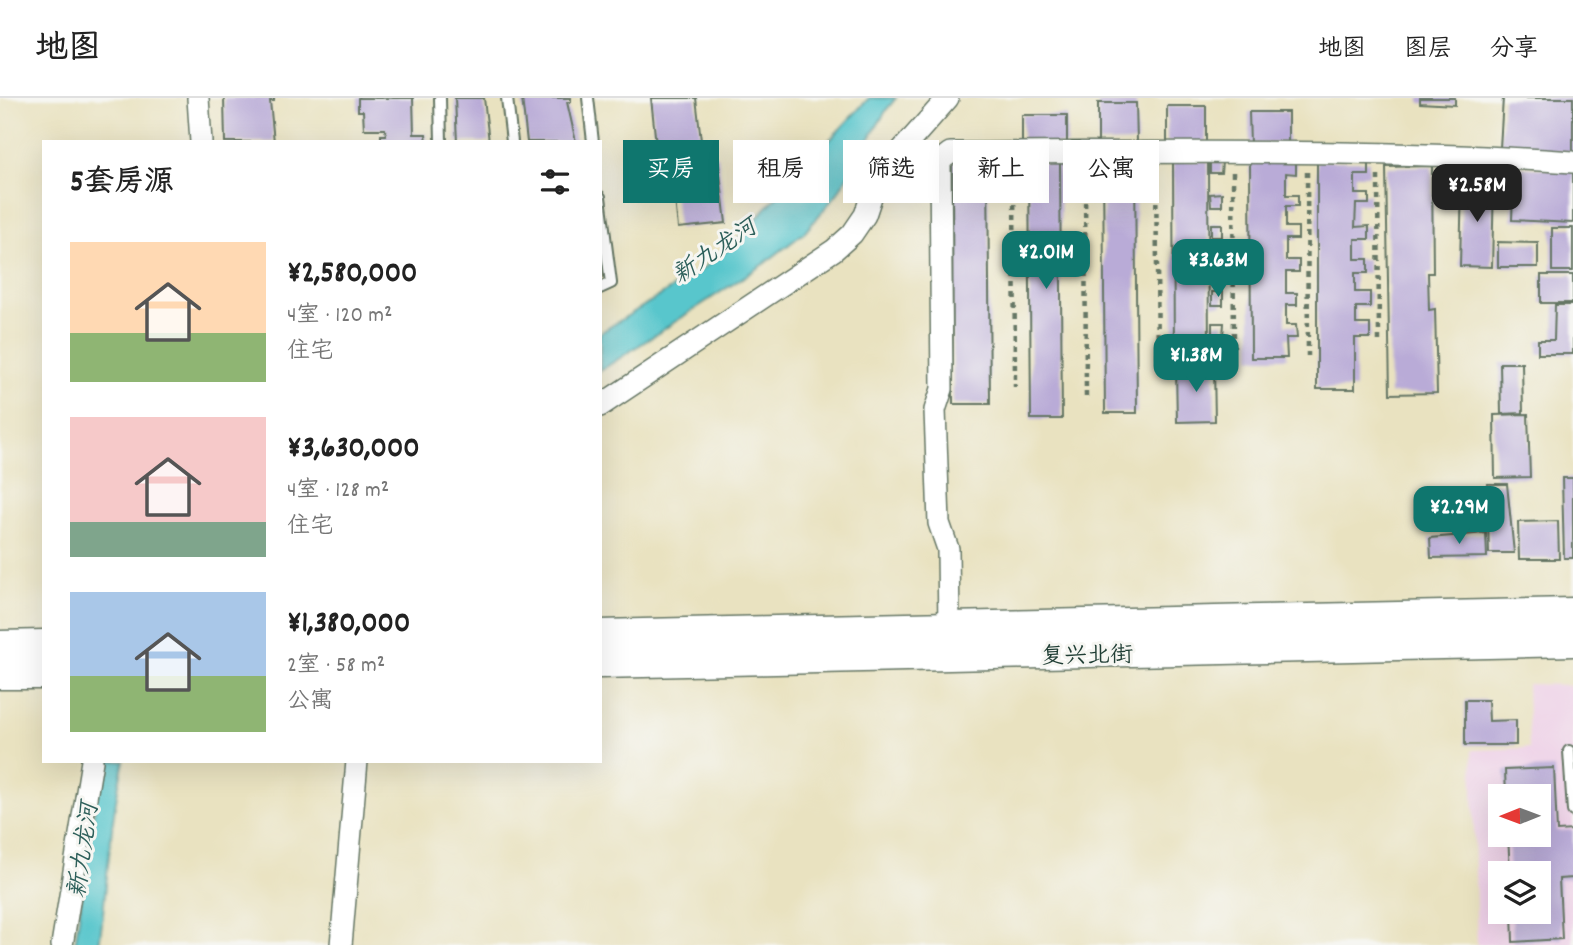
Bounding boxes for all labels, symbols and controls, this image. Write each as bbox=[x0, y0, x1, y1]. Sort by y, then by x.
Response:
text: 地图 bbox=[35, 27, 101, 74]
text: 地图 bbox=[1318, 33, 1366, 67]
text: 图层 bbox=[1404, 33, 1452, 67]
text: 分享 bbox=[1490, 33, 1538, 67]
chip: 买房 bbox=[623, 140, 719, 203]
chip: 租房 bbox=[733, 140, 829, 203]
chip: 筛选 bbox=[843, 140, 939, 203]
chip: 新上 bbox=[953, 140, 1049, 203]
chip: 公寓 bbox=[1063, 140, 1159, 203]
text: 5套房源 bbox=[70, 163, 174, 206]
icon: filters bbox=[536, 163, 574, 201]
pin: ¥2.58M bbox=[1420, 164, 1534, 224]
text: ¥2.58M bbox=[1448, 170, 1506, 203]
water label: 新九龙河 bbox=[666, 209, 768, 293]
pin: ¥2.01M bbox=[989, 232, 1103, 291]
text: ¥2.01M bbox=[1018, 237, 1074, 270]
pin: ¥3.63M bbox=[1161, 240, 1275, 299]
text: ¥3.63M bbox=[1188, 245, 1248, 278]
text: ¥2,580,000 bbox=[287, 254, 417, 297]
icon: home bbox=[126, 270, 210, 354]
text: 4室 · 120 m² bbox=[287, 300, 392, 333]
pin: ¥1.38M bbox=[1139, 334, 1253, 394]
text: 住宅 bbox=[287, 336, 333, 369]
text: ¥1.38M bbox=[1170, 340, 1222, 373]
text: ¥3,630,000 bbox=[287, 429, 420, 472]
icon: home bbox=[126, 445, 210, 529]
text: 4室 · 128 m² bbox=[287, 475, 389, 508]
pin: ¥2.29M bbox=[1402, 486, 1516, 546]
text: ¥2.29M bbox=[1429, 492, 1489, 525]
text: 住宅 bbox=[287, 511, 333, 544]
text: ¥1,380,000 bbox=[287, 604, 410, 647]
icon: home bbox=[126, 620, 210, 704]
street label: 复兴北街 bbox=[1041, 640, 1133, 675]
text: 2室 · 58 m² bbox=[287, 650, 385, 683]
text: 公寓 bbox=[287, 686, 333, 719]
north arrow bbox=[1488, 784, 1550, 847]
map controls bbox=[1488, 784, 1551, 924]
water label: 新九龙河 bbox=[61, 797, 109, 900]
button: layers bbox=[1488, 861, 1551, 924]

